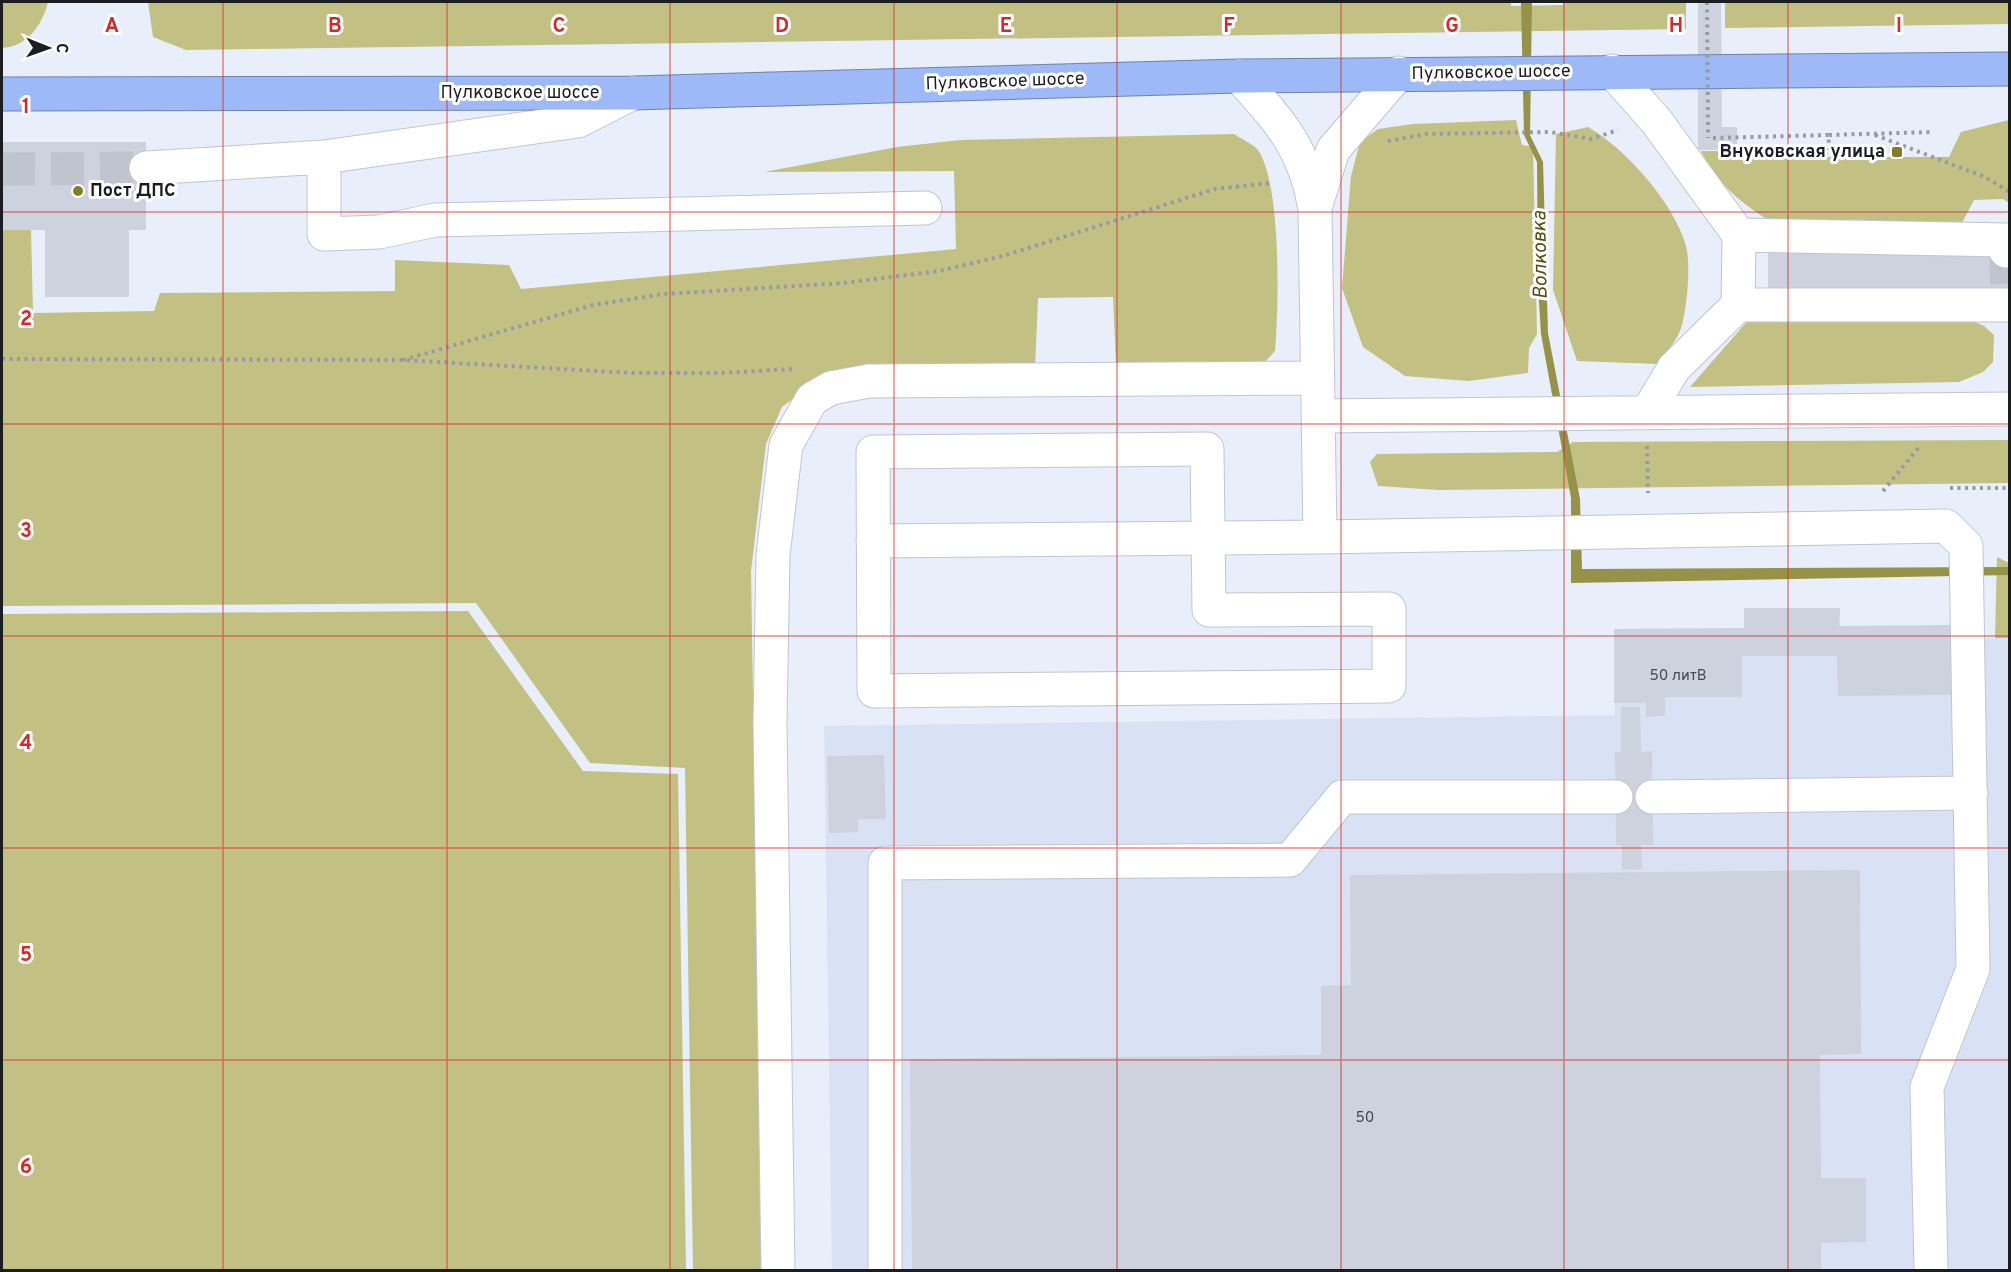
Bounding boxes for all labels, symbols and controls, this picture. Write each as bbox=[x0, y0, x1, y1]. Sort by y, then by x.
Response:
text: A bbox=[105, 14, 119, 40]
text: B bbox=[328, 14, 342, 40]
text: C bbox=[553, 14, 565, 40]
text: D bbox=[775, 14, 789, 40]
text: E bbox=[1000, 14, 1012, 40]
text: F bbox=[1223, 14, 1235, 40]
text: G bbox=[1445, 14, 1459, 40]
text: H bbox=[1669, 14, 1683, 40]
text: I bbox=[1896, 14, 1902, 40]
north arrow bbox=[18, 18, 78, 78]
text: С bbox=[51, 43, 71, 54]
street label: Пулковское шоссе bbox=[1411, 60, 1571, 86]
street label: Пулковское шоссе bbox=[925, 68, 1085, 96]
street label: Пулковское шоссе bbox=[440, 82, 600, 105]
text: 1 bbox=[22, 95, 30, 121]
place label: Внуковская улица bbox=[1720, 141, 1885, 164]
marker: Внуковская улица bbox=[1890, 145, 1904, 159]
place label: Пост ДПС bbox=[90, 180, 176, 203]
marker: Пост ДПС bbox=[71, 184, 85, 198]
water label: Волковка bbox=[1527, 210, 1555, 300]
text: 2 bbox=[20, 307, 32, 333]
text: 3 bbox=[20, 519, 32, 545]
house number: 50 литВ bbox=[1649, 667, 1707, 686]
text: 4 bbox=[20, 731, 32, 757]
text: 5 bbox=[20, 943, 32, 969]
house number: 50 bbox=[1356, 1109, 1374, 1128]
text: 6 bbox=[20, 1155, 32, 1181]

